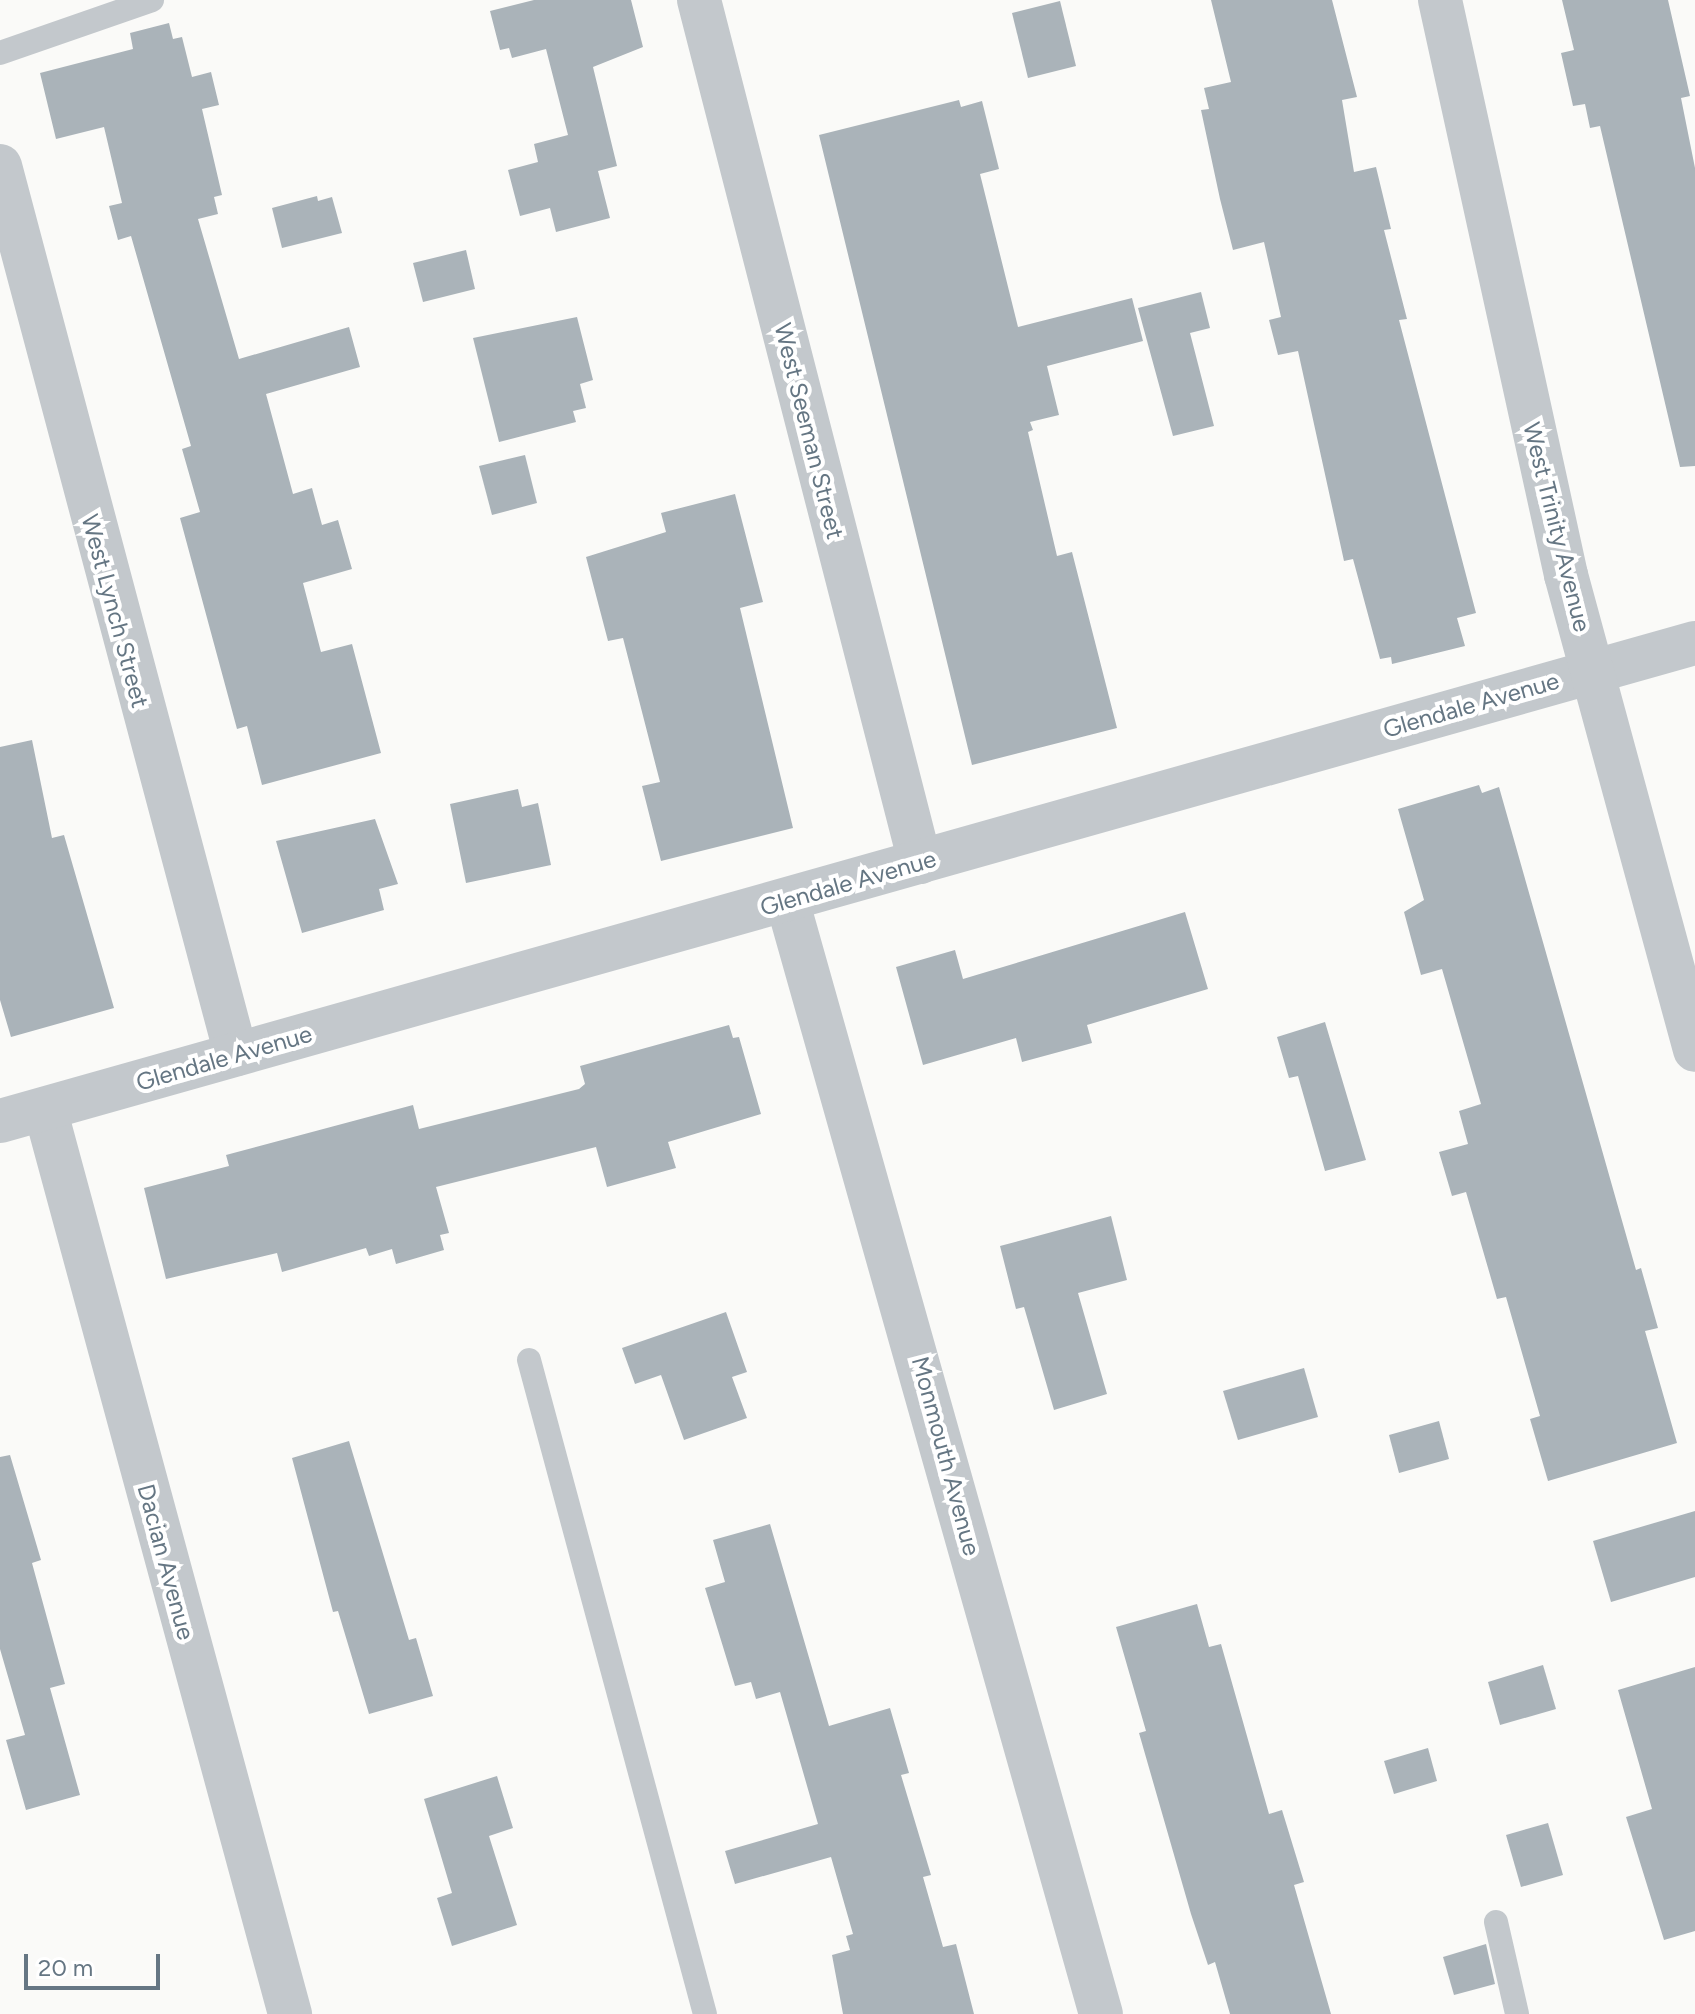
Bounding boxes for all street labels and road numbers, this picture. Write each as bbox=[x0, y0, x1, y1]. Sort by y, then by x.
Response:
street label: West Seeman Street bbox=[768, 320, 850, 542]
street label: West Trinity Avenue bbox=[1517, 419, 1597, 635]
street label: West Lynch Street bbox=[75, 511, 155, 711]
street label: Glendale Avenue bbox=[1380, 666, 1562, 744]
street label: Glendale Avenue bbox=[757, 844, 939, 922]
street label: Glendale Avenue bbox=[133, 1019, 315, 1097]
street label: Monmouth Avenue bbox=[906, 1353, 986, 1559]
street label: Dacian Avenue bbox=[131, 1481, 201, 1643]

